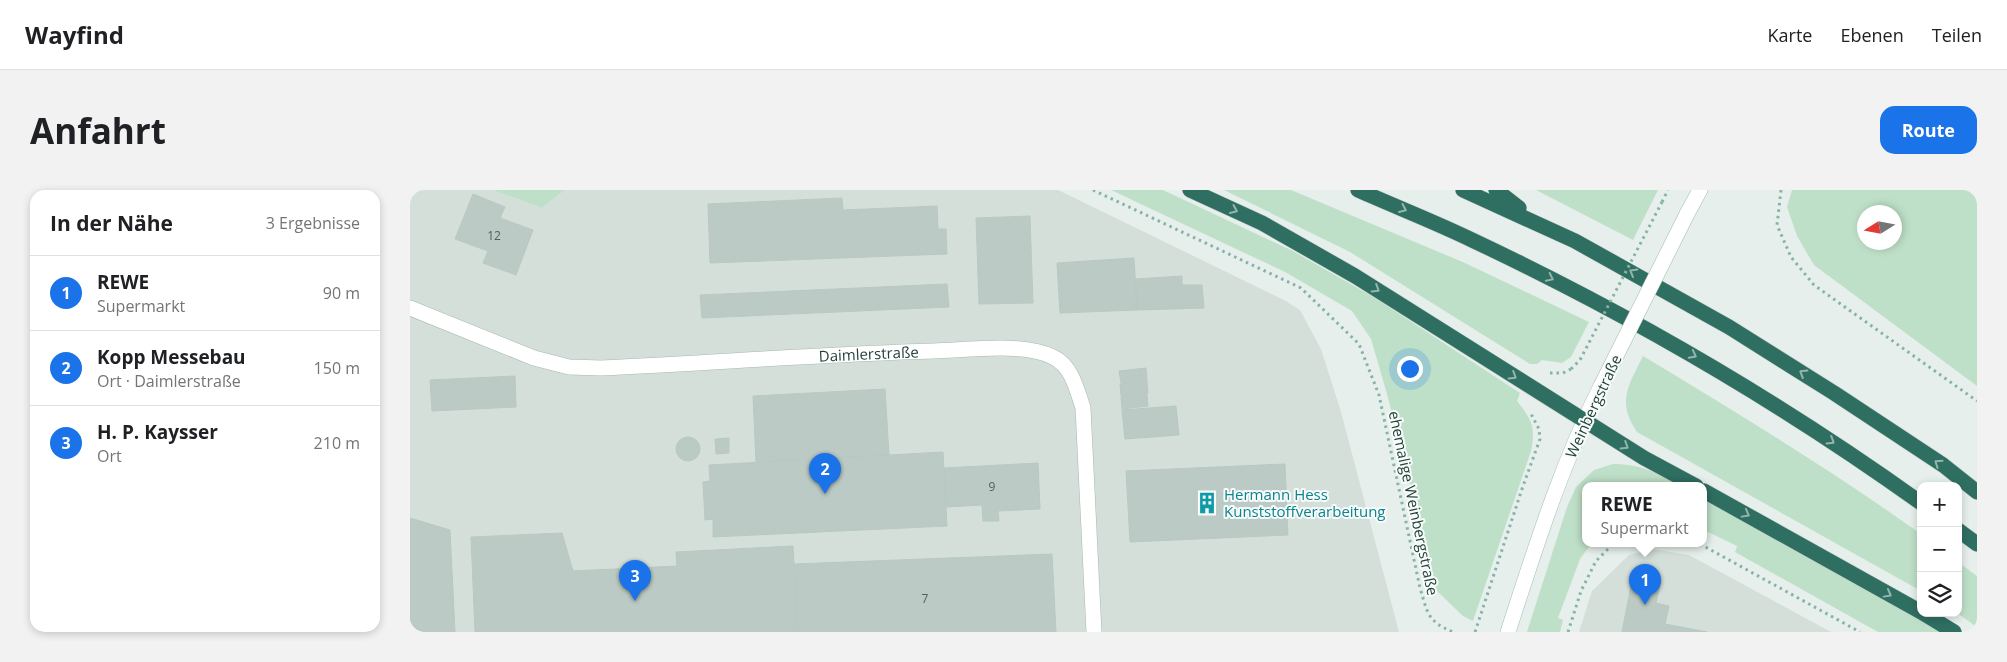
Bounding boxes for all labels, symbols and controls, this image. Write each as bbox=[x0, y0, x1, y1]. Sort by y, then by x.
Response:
text: Wayfind bbox=[25, 18, 124, 51]
text: Karte bbox=[1768, 23, 1812, 47]
text: Ebenen bbox=[1840, 23, 1904, 47]
text: Teilen bbox=[1932, 23, 1982, 47]
button: Route bbox=[1880, 106, 1977, 154]
text: Anfahrt bbox=[30, 107, 166, 154]
one-way arrow bbox=[1398, 203, 1407, 214]
one-way arrow bbox=[1229, 204, 1238, 215]
north arrow bbox=[1857, 205, 1902, 250]
text: In der Nähe bbox=[50, 209, 173, 237]
text: 3 Ergebnisse bbox=[266, 212, 360, 234]
house number: 12 bbox=[487, 227, 501, 244]
text: REWE bbox=[97, 269, 149, 295]
one-way arrow bbox=[1629, 269, 1638, 279]
one-way arrow bbox=[1545, 272, 1554, 282]
text: 1 bbox=[61, 282, 71, 304]
text: 90 m bbox=[323, 282, 360, 304]
one-way arrow bbox=[1370, 283, 1380, 292]
text: Supermarkt bbox=[97, 295, 185, 317]
street label: Daimlerstraße bbox=[818, 341, 919, 366]
text: Kopp Messebau bbox=[97, 344, 246, 370]
one-way arrow bbox=[1688, 349, 1697, 359]
street label: Weinbergstraße bbox=[1560, 351, 1626, 461]
your location bbox=[1397, 356, 1423, 382]
text: 2 bbox=[61, 357, 71, 379]
text: 150 m bbox=[314, 357, 360, 379]
one-way arrow bbox=[1508, 369, 1517, 379]
text: Ort · Daimlerstraße bbox=[97, 370, 241, 392]
one-way arrow bbox=[1799, 370, 1808, 380]
street label: ehemalige Weinbergstraße bbox=[1385, 409, 1443, 597]
text: H. P. Kaysser bbox=[97, 419, 218, 445]
text: 3 bbox=[61, 432, 71, 454]
text: 210 m bbox=[314, 432, 360, 454]
one-way arrow bbox=[1825, 435, 1835, 444]
one-way arrow bbox=[1619, 440, 1628, 449]
text: Ort bbox=[97, 445, 122, 467]
pin: 2 bbox=[809, 453, 841, 494]
one-way arrow bbox=[1934, 460, 1944, 469]
house number: 9 bbox=[989, 478, 996, 495]
popup bbox=[1582, 482, 1707, 547]
map controls bbox=[1917, 482, 1962, 617]
button: + bbox=[1917, 482, 1962, 527]
place label: Hermann Hess Kunststoffverarbeitung bbox=[1224, 484, 1385, 521]
building icon: Hermann Hess Kunststoffverarbeitung bbox=[1194, 490, 1220, 516]
text: REWE bbox=[1600, 491, 1653, 517]
one-way arrow bbox=[1741, 508, 1750, 518]
text: Supermarkt bbox=[1600, 517, 1689, 539]
button: − bbox=[1917, 527, 1962, 572]
pin: 3 bbox=[619, 560, 651, 601]
pin: 1 bbox=[1629, 564, 1661, 605]
button: layers bbox=[1917, 572, 1962, 617]
one-way arrow bbox=[1883, 587, 1892, 597]
house number: 7 bbox=[922, 590, 929, 607]

